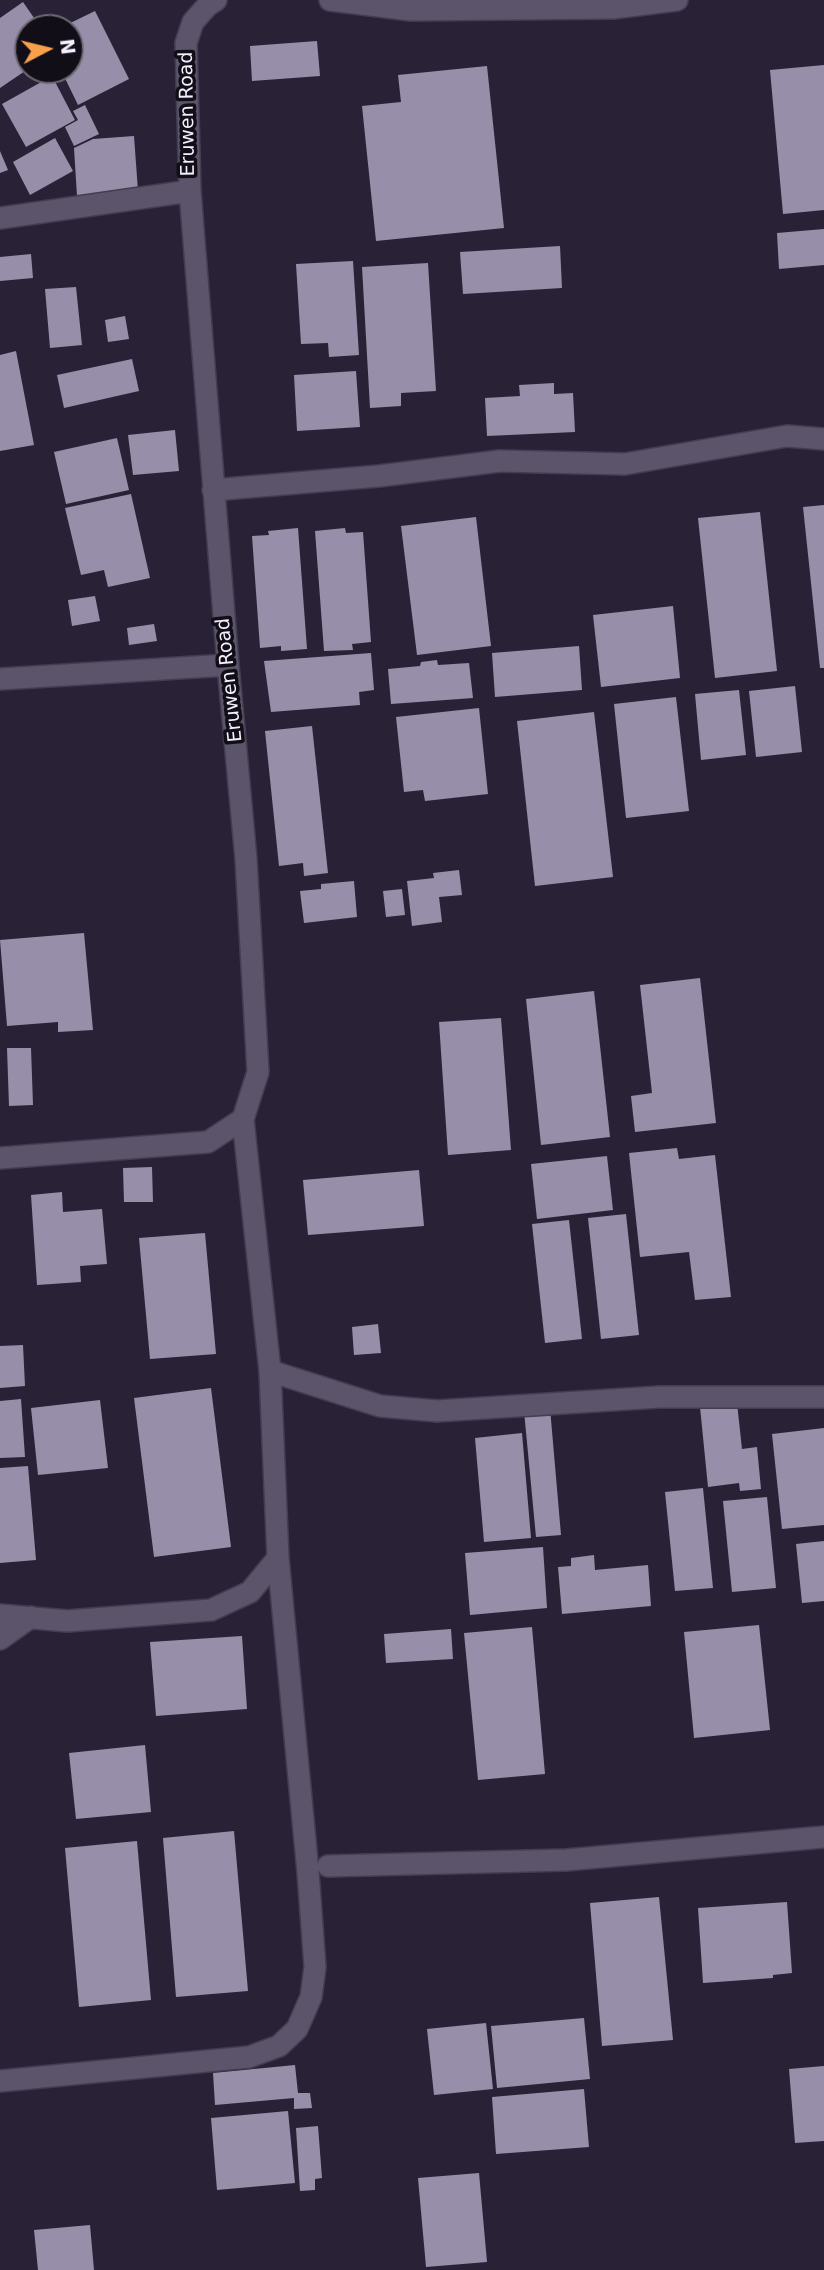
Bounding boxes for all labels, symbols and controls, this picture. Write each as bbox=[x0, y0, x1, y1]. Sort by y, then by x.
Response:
north arrow bbox=[14, 14, 84, 84]
text: N bbox=[56, 37, 80, 56]
street label: Eruwen Road bbox=[176, 51, 200, 177]
street label: Eruwen Road bbox=[212, 617, 248, 743]

